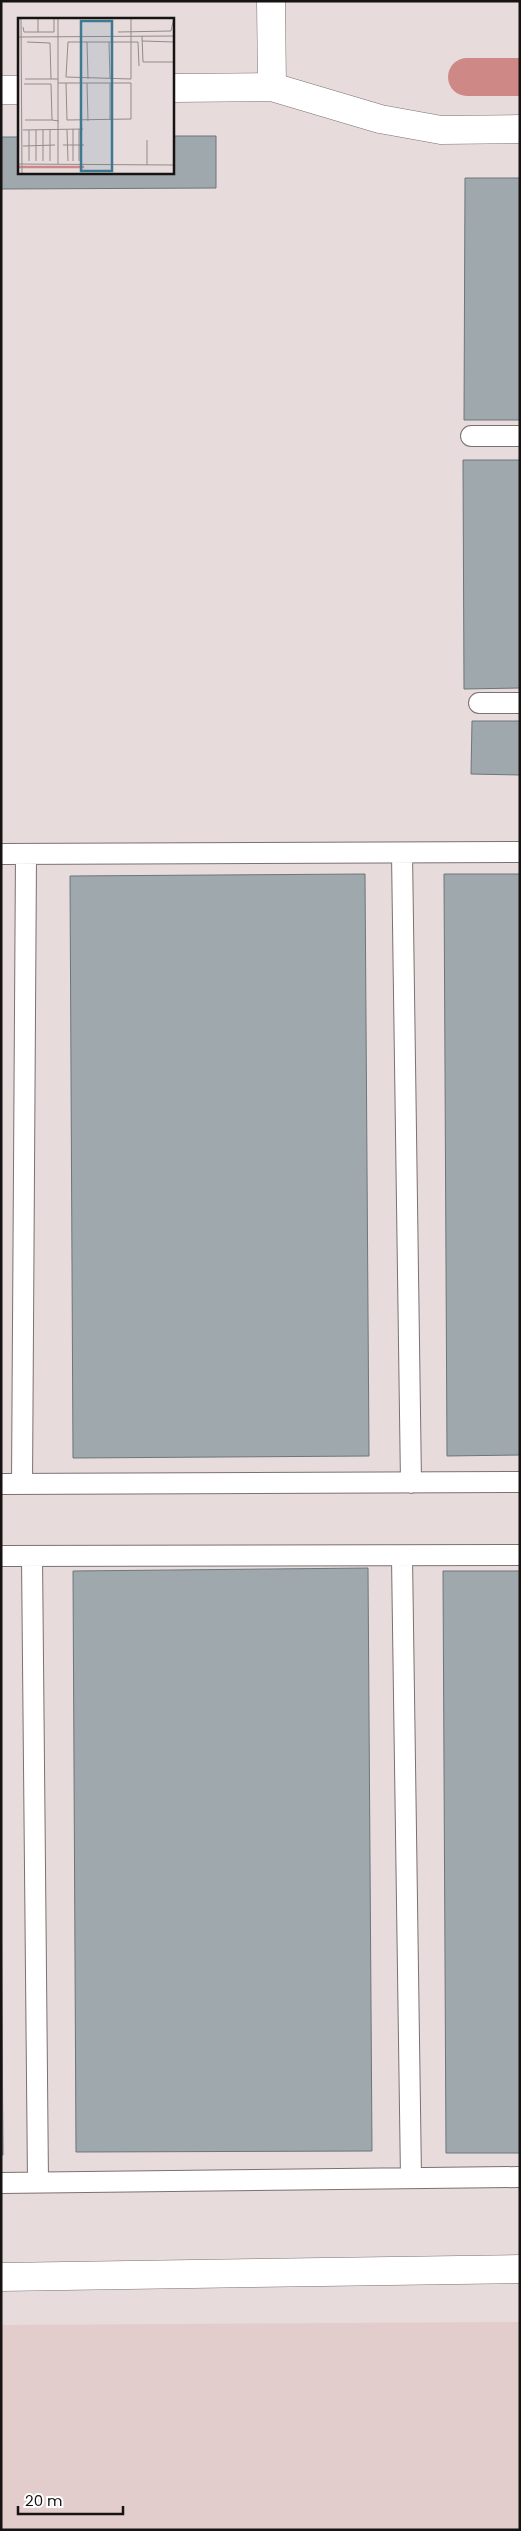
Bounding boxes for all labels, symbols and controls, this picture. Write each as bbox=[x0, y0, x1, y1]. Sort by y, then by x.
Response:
inset map bbox=[18, 18, 174, 174]
scale bar bbox=[18, 2484, 122, 2516]
text: 20 m bbox=[25, 2490, 63, 2511]

